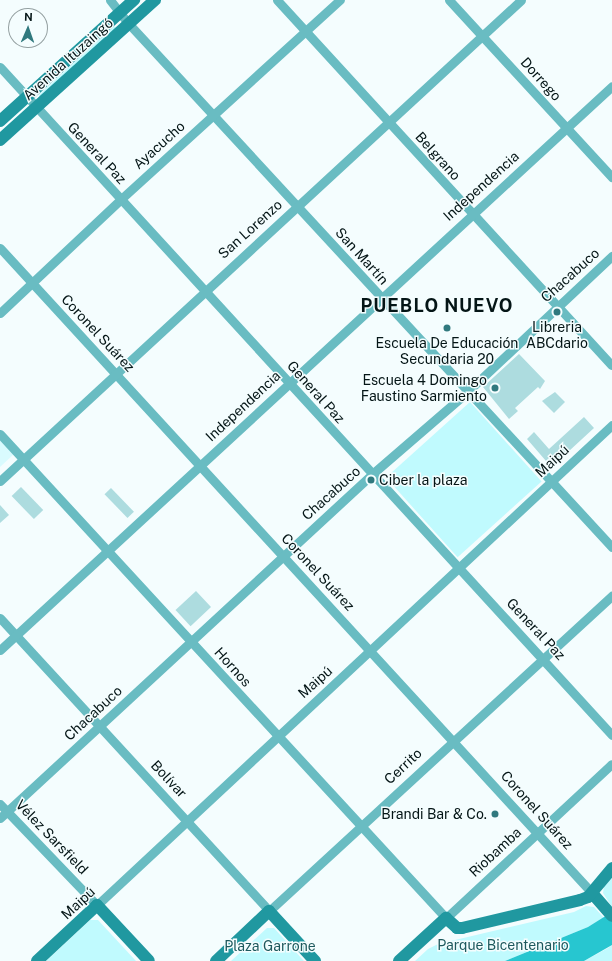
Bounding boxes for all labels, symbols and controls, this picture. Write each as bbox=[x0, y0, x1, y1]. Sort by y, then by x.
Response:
north arrow bbox=[8, 8, 48, 48]
text: N bbox=[24, 11, 33, 23]
street label: Avenida Ituzaingó bbox=[20, 14, 116, 104]
street label: Dorrego bbox=[517, 54, 565, 104]
street label: Ayacucho bbox=[130, 118, 188, 172]
street label: General Paz bbox=[64, 119, 130, 187]
street label: Belgrano bbox=[412, 128, 464, 184]
street label: Independencia bbox=[440, 148, 522, 224]
street label: San Lorenzo bbox=[215, 196, 285, 262]
street label: San Martín bbox=[332, 224, 392, 288]
street label: Chacabuco bbox=[537, 244, 603, 306]
street label: Coronel Suárez bbox=[58, 291, 138, 375]
district label: PUEBLO NUEVO bbox=[361, 295, 513, 317]
marker: Libreria ABCdario bbox=[552, 307, 562, 317]
place label: Libreria ABCdario bbox=[526, 319, 588, 352]
marker: Escuela De Educación Secundaria 20 bbox=[442, 323, 452, 333]
place label: Escuela De Educación Secundaria 20 bbox=[376, 335, 518, 368]
street label: General Paz bbox=[284, 357, 348, 427]
street label: Independencia bbox=[202, 367, 284, 445]
place label: Escuela 4 Domingo Faustino Sarmiento bbox=[361, 372, 487, 404]
marker: Escuela 4 Domingo Faustino Sarmiento bbox=[490, 383, 500, 393]
street label: Maipú bbox=[532, 441, 572, 481]
street label: Chacabuco bbox=[298, 462, 364, 524]
place label: Ciber la plaza bbox=[379, 472, 467, 488]
marker: Ciber la plaza bbox=[366, 475, 376, 485]
street label: Coronel Suárez bbox=[278, 530, 358, 614]
street label: General Paz bbox=[503, 595, 569, 663]
street label: Hornos bbox=[211, 644, 255, 690]
street label: Maipú bbox=[294, 662, 336, 702]
street label: Chacabuco bbox=[61, 682, 125, 744]
street label: Cerrito bbox=[381, 744, 425, 788]
street label: Bolívar bbox=[148, 757, 190, 801]
street label: Coronel Suárez bbox=[497, 767, 577, 853]
street label: Vélez Sarsfield bbox=[12, 796, 92, 878]
place label: Brandi Bar & Co. bbox=[381, 806, 487, 822]
marker: Brandi Bar & Co. bbox=[490, 809, 500, 819]
street label: Riobamba bbox=[466, 824, 524, 880]
street label: Maipú bbox=[58, 883, 98, 923]
park label: Parque Bicentenario bbox=[437, 937, 569, 953]
park label: Plaza Garrone bbox=[224, 938, 316, 954]

